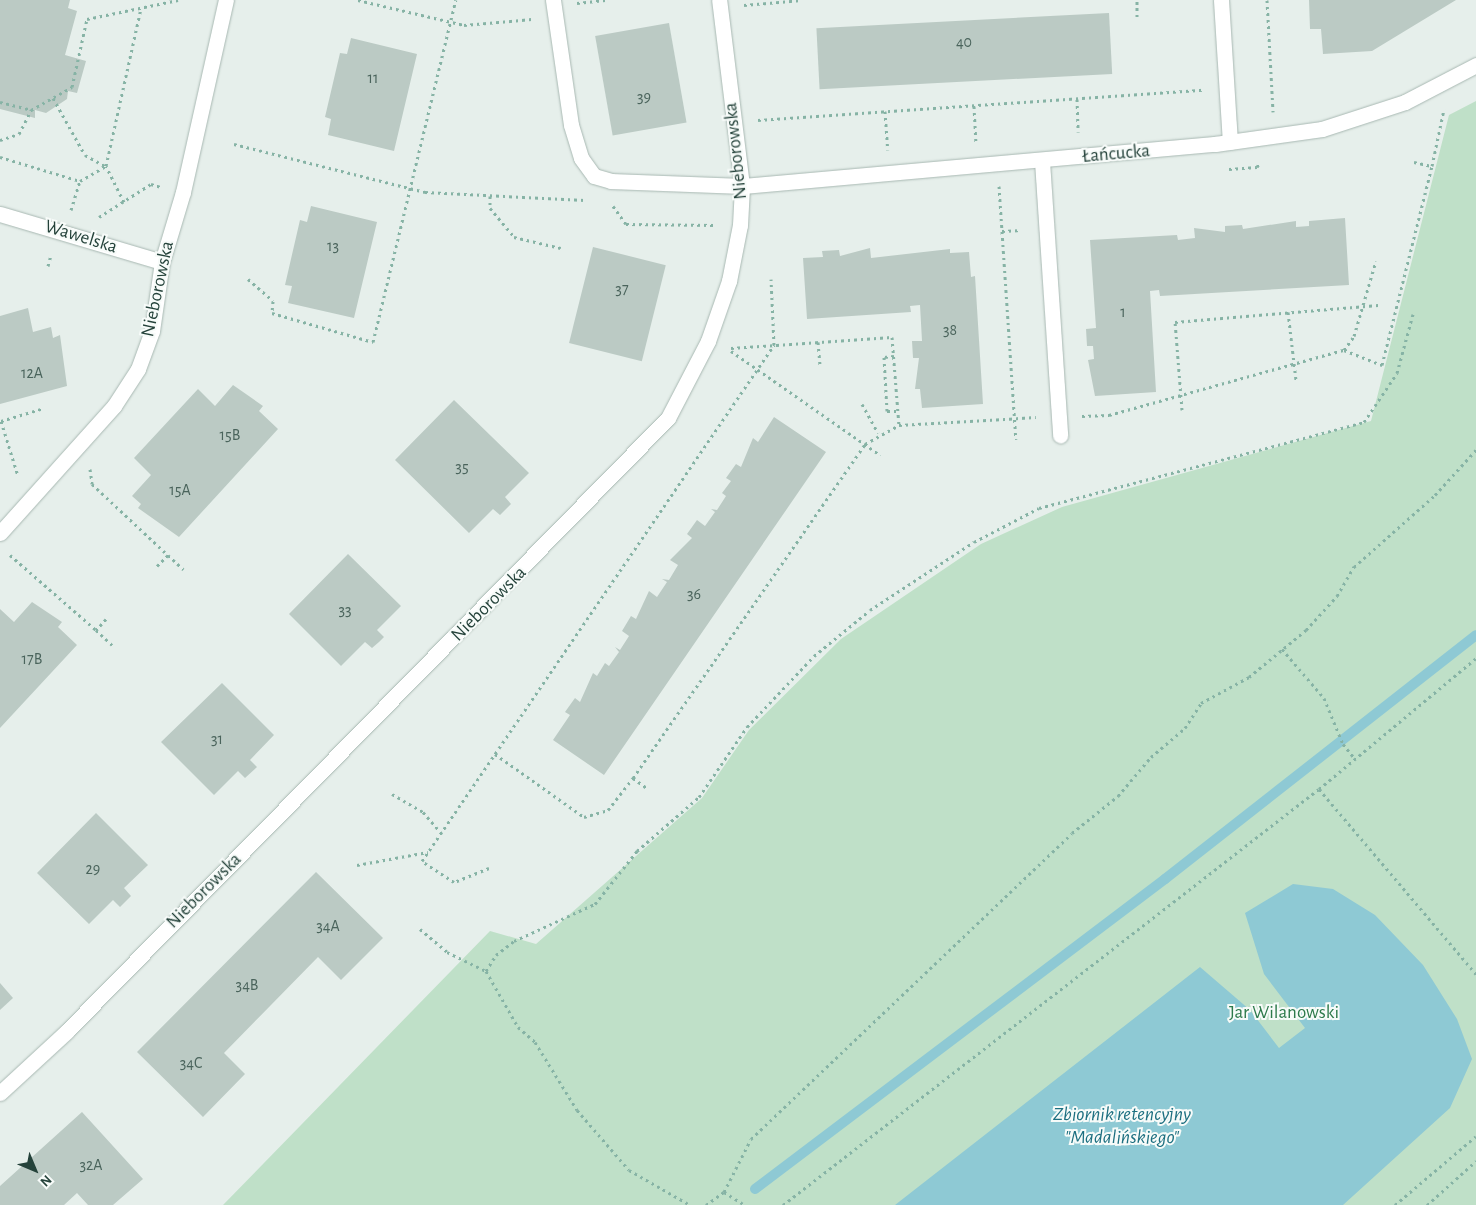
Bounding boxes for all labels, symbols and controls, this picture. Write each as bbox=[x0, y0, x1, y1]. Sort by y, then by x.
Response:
house number: 40 bbox=[956, 32, 972, 52]
house number: 11 bbox=[367, 68, 379, 88]
house number: 39 bbox=[637, 87, 651, 107]
street label: Nieborowska bbox=[720, 101, 752, 201]
street label: Łańcucka bbox=[1081, 140, 1151, 168]
street label: Wawelska bbox=[42, 215, 120, 259]
house number: 13 bbox=[327, 236, 339, 256]
street label: Nieborowska bbox=[137, 239, 179, 339]
house number: 37 bbox=[615, 279, 629, 299]
house number: 1 bbox=[1120, 302, 1126, 322]
house number: 38 bbox=[943, 320, 957, 340]
house number: 12A bbox=[21, 363, 43, 383]
house number: 15B bbox=[220, 425, 240, 445]
house number: 35 bbox=[455, 457, 469, 477]
house number: 15A bbox=[169, 480, 191, 500]
street label: Nieborowska bbox=[447, 562, 531, 646]
house number: 36 bbox=[687, 584, 701, 604]
house number: 33 bbox=[338, 600, 352, 620]
house number: 17B bbox=[22, 649, 42, 669]
house number: 31 bbox=[211, 729, 223, 749]
street label: Nieborowska bbox=[162, 849, 246, 933]
house number: 29 bbox=[86, 859, 100, 879]
house number: 34A bbox=[316, 916, 340, 936]
house number: 34B bbox=[236, 975, 258, 995]
park label: Jar Wilanowski bbox=[1229, 1002, 1339, 1024]
house number: 34C bbox=[180, 1053, 202, 1073]
water label: Zbiornik retencyjny "Madalińskiego" bbox=[1053, 1103, 1191, 1150]
north arrow bbox=[10, 1145, 60, 1195]
house number: 32A bbox=[79, 1155, 103, 1175]
text: N bbox=[37, 1172, 54, 1189]

